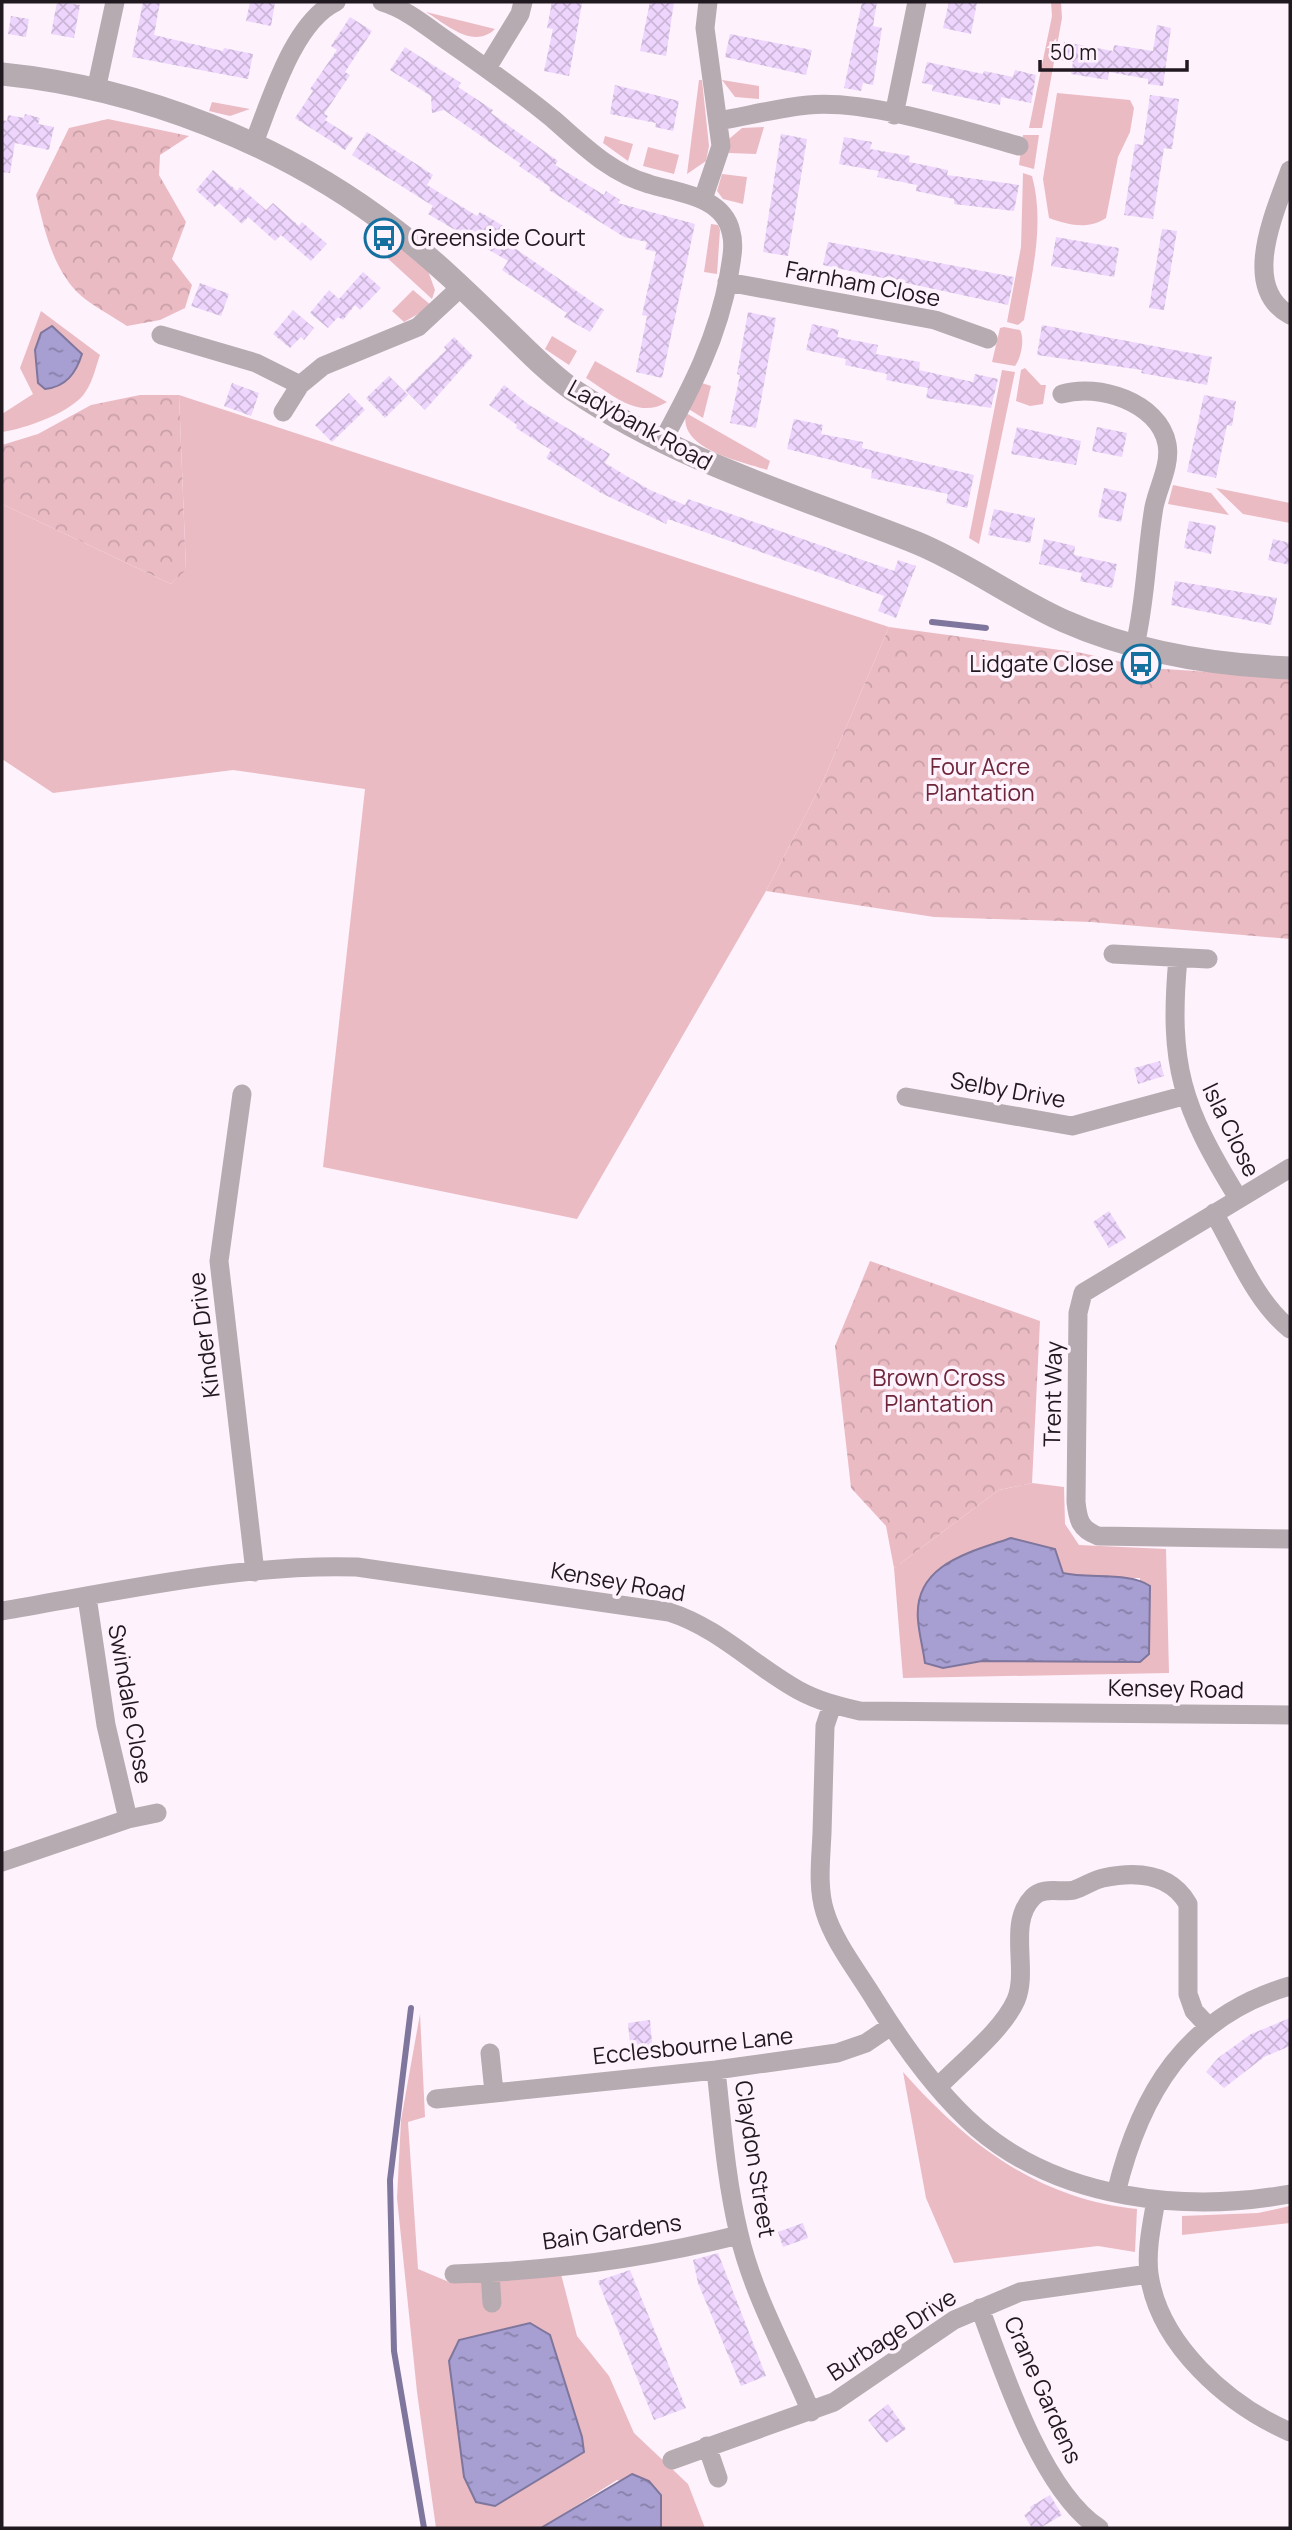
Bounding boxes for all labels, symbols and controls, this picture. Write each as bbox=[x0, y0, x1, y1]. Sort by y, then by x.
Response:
scale bar bbox=[1040, 28, 1187, 72]
text: 50 m bbox=[1050, 38, 1097, 66]
bus stop icon: Greenside Court bbox=[363, 217, 405, 259]
place label: Greenside Court bbox=[411, 221, 586, 253]
street label: Farnham Close bbox=[783, 252, 943, 314]
street label: Ladybank Road bbox=[562, 371, 719, 477]
bus stop icon: Lidgate Close bbox=[1120, 643, 1162, 685]
place label: Lidgate Close bbox=[969, 647, 1114, 679]
park label: Four Acre Plantation bbox=[925, 750, 1035, 808]
street label: Selby Drive bbox=[948, 1063, 1068, 1115]
street label: Isla Close bbox=[1195, 1077, 1268, 1182]
street label: Kinder Drive bbox=[179, 1270, 227, 1400]
street label: Trent Way bbox=[1035, 1341, 1069, 1447]
park label: Brown Cross Plantation bbox=[872, 1361, 1006, 1419]
street label: Kensey Road bbox=[548, 1553, 688, 1609]
street label: Swindale Close bbox=[101, 1622, 161, 1786]
street label: Kensey Road bbox=[1108, 1671, 1244, 1705]
street label: Ecclesbourne Lane bbox=[591, 2019, 795, 2071]
street label: Claydon Street bbox=[728, 2078, 784, 2240]
street label: Bain Gardens bbox=[540, 2205, 683, 2257]
street label: Burbage Drive bbox=[821, 2280, 962, 2388]
street label: Crane Gardens bbox=[997, 2311, 1091, 2468]

